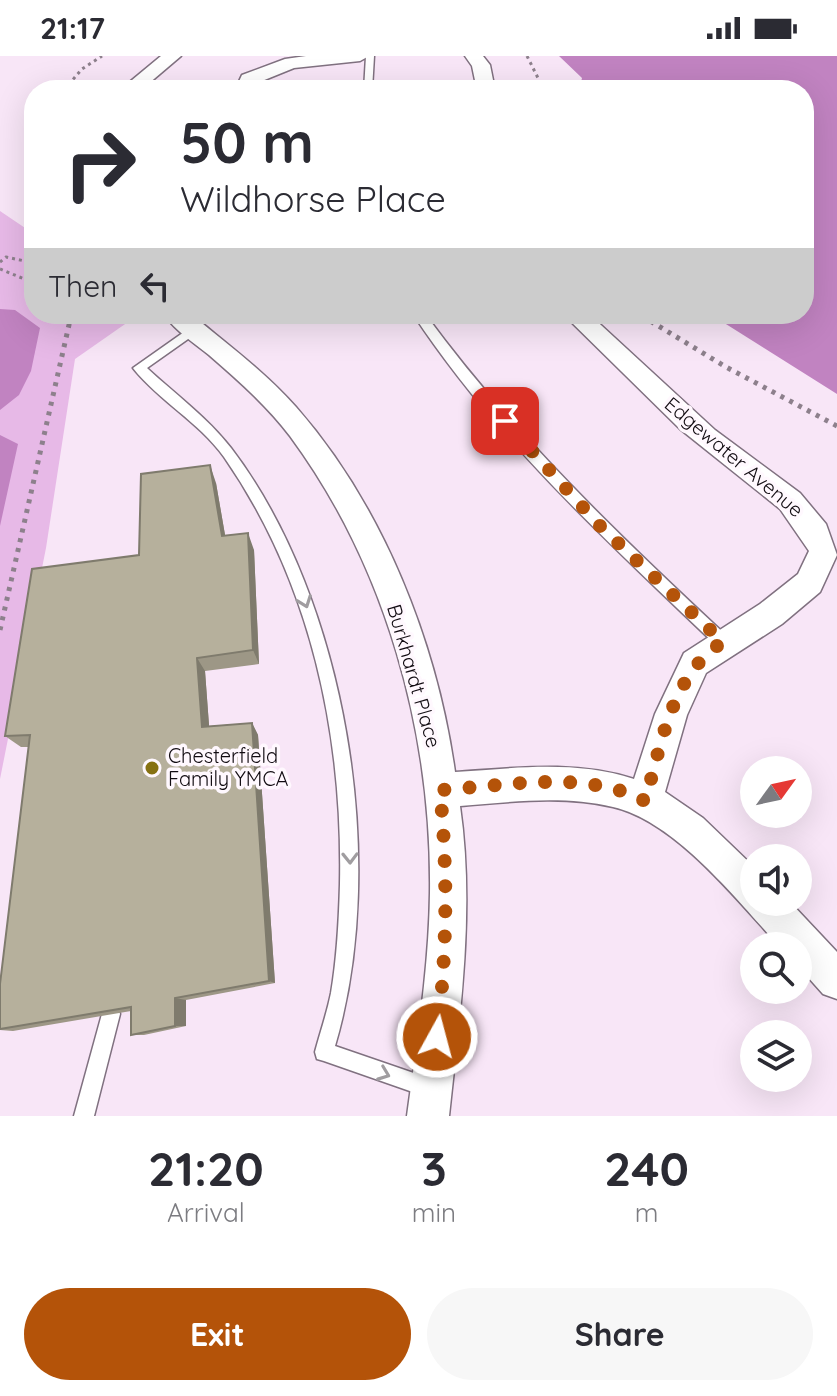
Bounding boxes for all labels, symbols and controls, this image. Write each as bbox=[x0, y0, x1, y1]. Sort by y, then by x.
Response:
text: 21:17 bbox=[40, 9, 105, 47]
text: 50 m bbox=[180, 107, 314, 177]
icon: right bbox=[48, 112, 152, 216]
text: Wildhorse Place bbox=[180, 176, 446, 221]
icon: left bbox=[133, 264, 177, 308]
text: Then bbox=[48, 267, 117, 305]
pin bbox=[471, 387, 539, 455]
street label: Edgewater Avenue bbox=[660, 391, 809, 522]
icon: arrive bbox=[483, 399, 527, 443]
one-way arrow bbox=[296, 595, 312, 609]
street label: Burkhardt Place bbox=[382, 601, 447, 750]
place label: Chesterfield Family YMCA bbox=[168, 743, 288, 791]
north arrow bbox=[740, 756, 812, 828]
map controls bbox=[740, 756, 812, 1092]
marker: Chesterfield Family YMCA bbox=[143, 759, 161, 777]
button: sound bbox=[740, 844, 812, 916]
one-way arrow bbox=[341, 852, 358, 865]
button: search bbox=[740, 932, 812, 1004]
position arrow bbox=[395, 995, 479, 1079]
button: layers bbox=[740, 1020, 812, 1092]
one-way arrow bbox=[376, 1064, 390, 1081]
text: 21:20 bbox=[148, 1138, 264, 1198]
text: 3 bbox=[421, 1138, 447, 1198]
text: 240 bbox=[604, 1138, 689, 1198]
text: Arrival bbox=[167, 1196, 245, 1229]
text: min bbox=[412, 1196, 456, 1229]
text: m bbox=[635, 1196, 658, 1229]
button: Exit bbox=[24, 1288, 411, 1380]
button: Share bbox=[427, 1288, 813, 1380]

